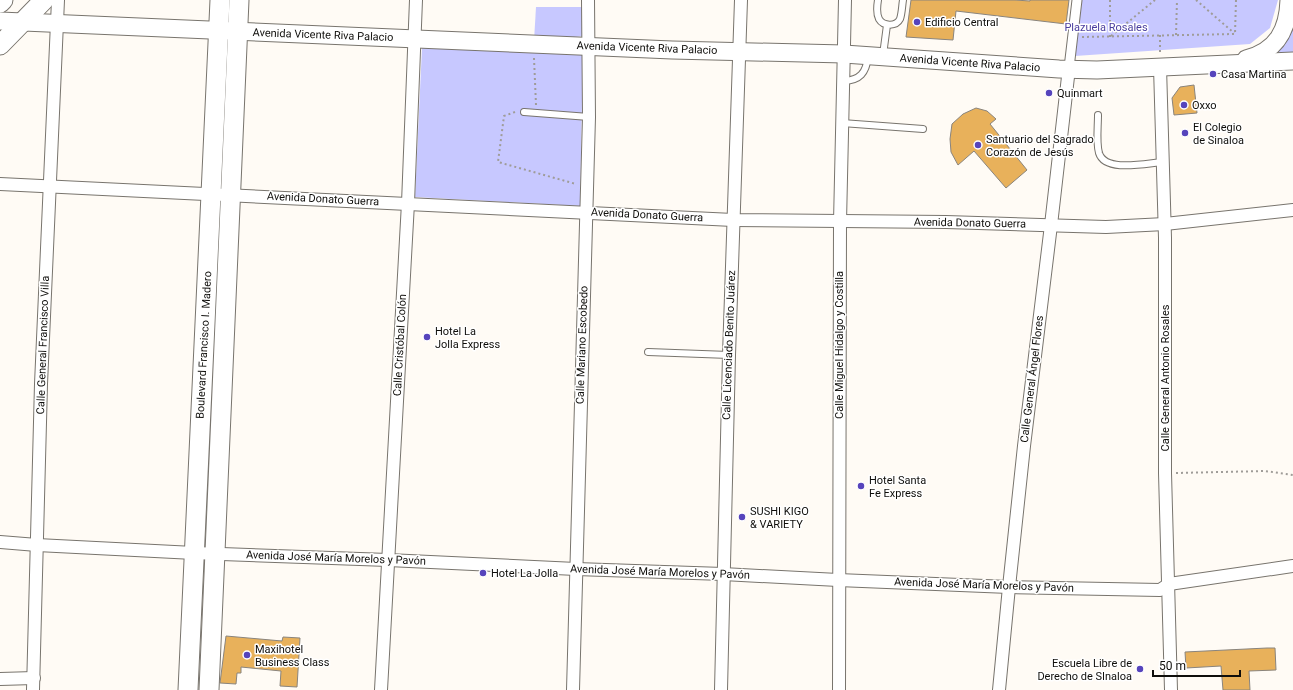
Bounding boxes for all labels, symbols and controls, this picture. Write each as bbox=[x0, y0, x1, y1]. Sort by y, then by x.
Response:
place label: Edificio Central bbox=[925, 16, 998, 29]
marker: Edificio Central bbox=[912, 17, 922, 27]
park label: Plazuela Rosales bbox=[1064, 21, 1148, 34]
street label: Avenida Vicente Riva Palacio bbox=[252, 26, 394, 44]
street label: Avenida Vicente Riva Palacio bbox=[576, 39, 718, 57]
street label: Avenida Vicente Riva Palacio bbox=[899, 52, 1041, 74]
place label: Casa Martina bbox=[1221, 68, 1286, 81]
marker: Casa Martina bbox=[1208, 69, 1218, 79]
place label: Quinmart bbox=[1057, 87, 1103, 100]
marker: Quinmart bbox=[1044, 88, 1054, 98]
place label: Oxxo bbox=[1192, 99, 1217, 112]
marker: Oxxo bbox=[1179, 100, 1189, 110]
place label: El Colegio de Sinaloa bbox=[1193, 121, 1244, 147]
marker: El Colegio de Sinaloa bbox=[1180, 128, 1190, 138]
place label: Santuario del Sagrado Corazón de Jesús bbox=[986, 133, 1094, 159]
marker: Santuario del Sagrado Corazón de Jesús bbox=[973, 140, 983, 150]
street label: Avenida Donato Guerra bbox=[267, 190, 379, 208]
street label: Avenida Donato Guerra bbox=[591, 206, 703, 224]
street label: Avenida Donato Guerra bbox=[914, 216, 1026, 230]
street label: Calle Licenciado Benito Juárez bbox=[720, 269, 738, 420]
street label: Boulevard Francisco I. Madero bbox=[194, 271, 214, 419]
street label: Calle Miguel Hidalgo y Costilla bbox=[833, 271, 846, 419]
street label: Calle General Francisco Villa bbox=[34, 276, 52, 414]
street label: Calle Mariano Escobedo bbox=[573, 286, 591, 404]
street label: Calle Cristóbal Colón bbox=[391, 294, 409, 396]
street label: Calle General Antonio Rosales bbox=[1159, 304, 1172, 451]
street label: Calle General Ángel Flores bbox=[1018, 314, 1046, 443]
place label: Hotel La Jolla Express bbox=[435, 325, 500, 351]
marker: Hotel La Jolla Express bbox=[422, 332, 432, 342]
place label: Hotel Santa Fe Express bbox=[869, 474, 926, 500]
marker: Hotel Santa Fe Express bbox=[856, 481, 866, 491]
place label: SUSHI KIGO & VARIETY bbox=[750, 505, 809, 531]
marker: SUSHI KIGO & VARIETY bbox=[737, 512, 747, 522]
street label: Avenida José María Morelos y Pavón bbox=[246, 548, 426, 568]
street label: Avenida José María Morelos y Pavón bbox=[570, 562, 750, 582]
place label: Hotel La Jolla bbox=[491, 567, 558, 580]
marker: Hotel La Jolla bbox=[478, 568, 488, 578]
street label: Avenida José María Morelos y Pavón bbox=[894, 575, 1074, 595]
place label: Maxihotel Business Class bbox=[255, 643, 330, 669]
marker: Maxihotel Business Class bbox=[242, 650, 252, 660]
scale bar bbox=[1153, 652, 1240, 678]
place label: Escuela Libre de Derecho de SInaloa bbox=[1037, 657, 1132, 683]
text: 50 m bbox=[1159, 659, 1186, 673]
marker: Escuela Libre de Derecho de SInaloa bbox=[1135, 664, 1145, 674]

